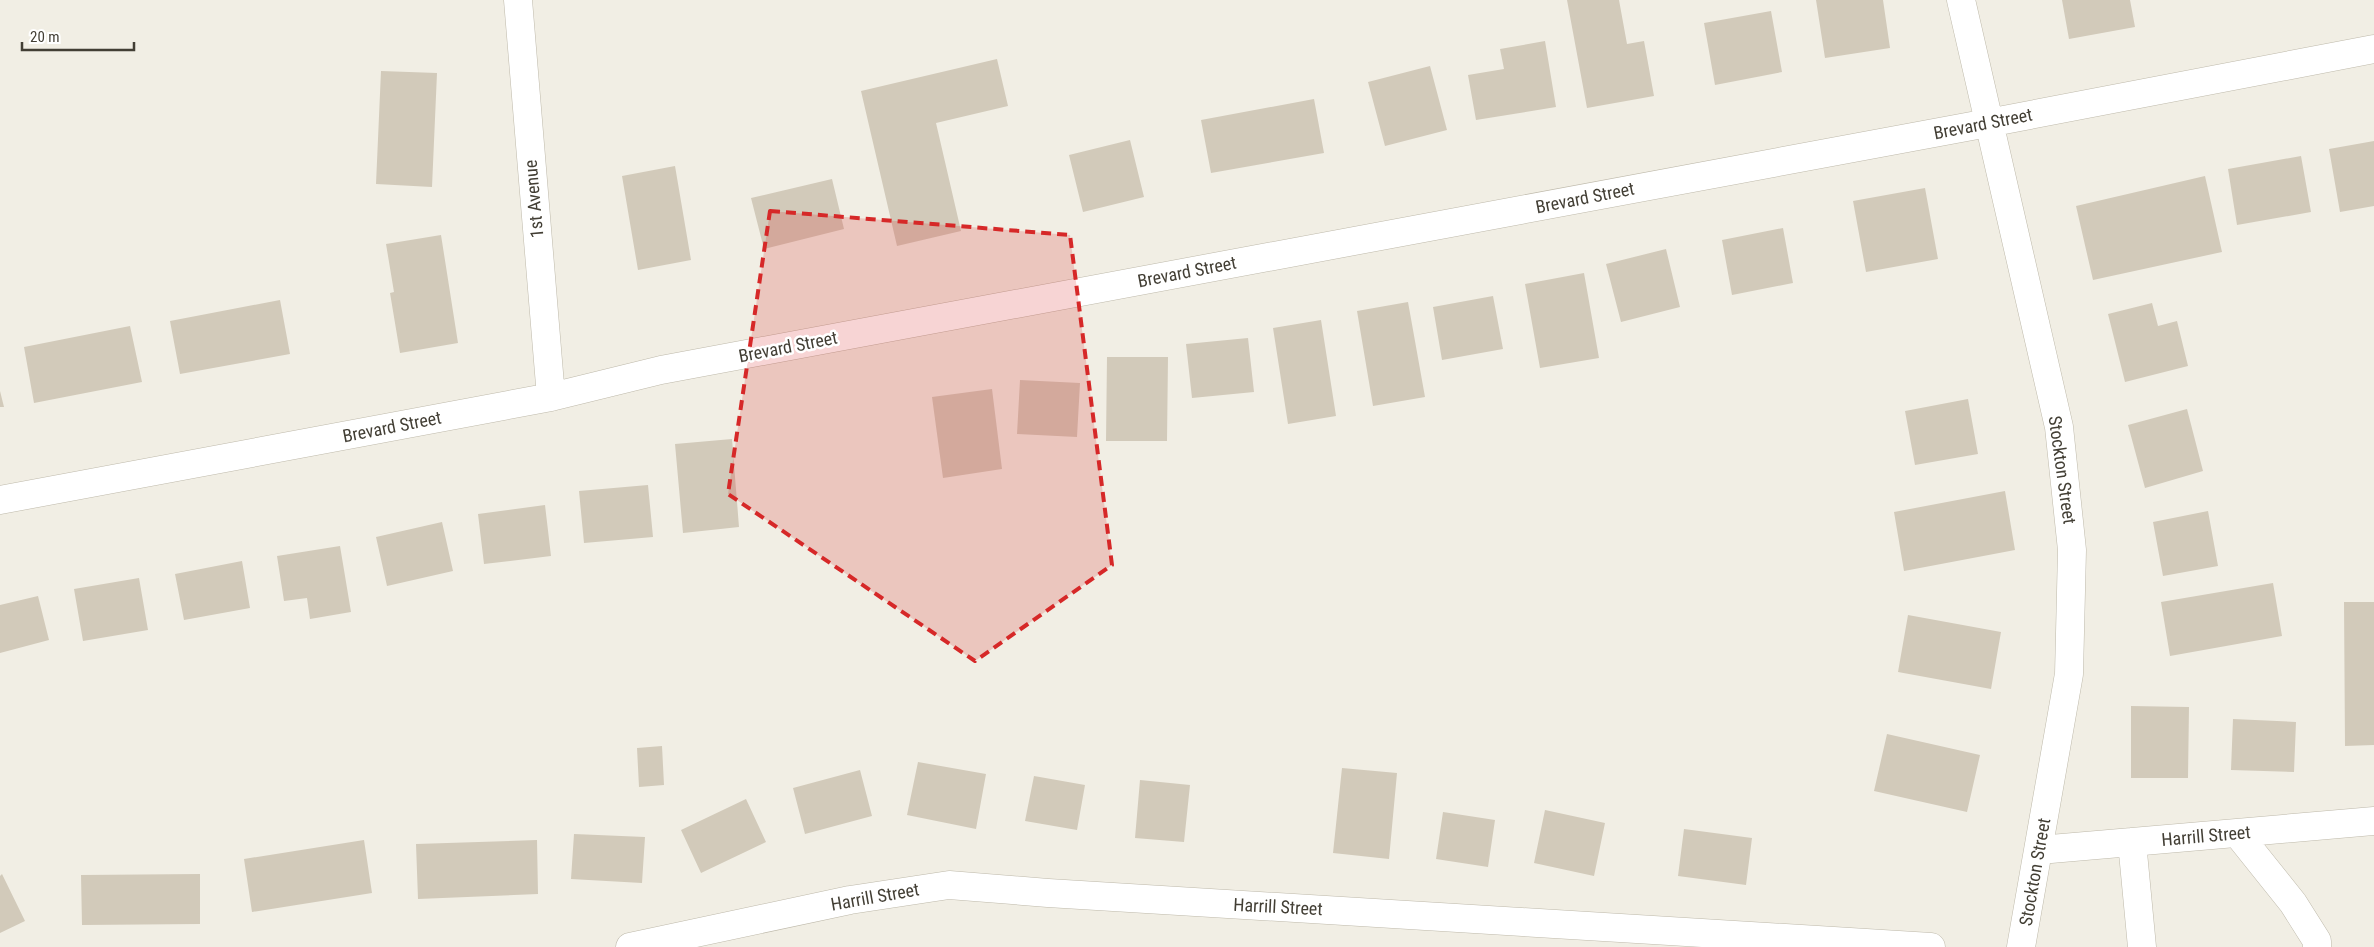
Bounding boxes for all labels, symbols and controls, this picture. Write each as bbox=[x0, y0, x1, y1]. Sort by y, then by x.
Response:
scale bar bbox=[22, 20, 135, 52]
text: 20 m bbox=[30, 28, 60, 46]
street label: Brevard Street bbox=[1932, 104, 2034, 143]
street label: 1st Avenue bbox=[520, 159, 547, 239]
street label: Brevard Street bbox=[1534, 178, 1636, 217]
street label: Brevard Street bbox=[1136, 252, 1238, 291]
street label: Brevard Street bbox=[737, 327, 839, 366]
street label: Brevard Street bbox=[341, 407, 443, 446]
street label: Stockton Street bbox=[2045, 414, 2080, 525]
street label: Stockton Street bbox=[2015, 816, 2054, 927]
street label: Harrill Street bbox=[2160, 821, 2251, 850]
street label: Harrill Street bbox=[829, 878, 921, 915]
street label: Harrill Street bbox=[1233, 894, 1323, 919]

